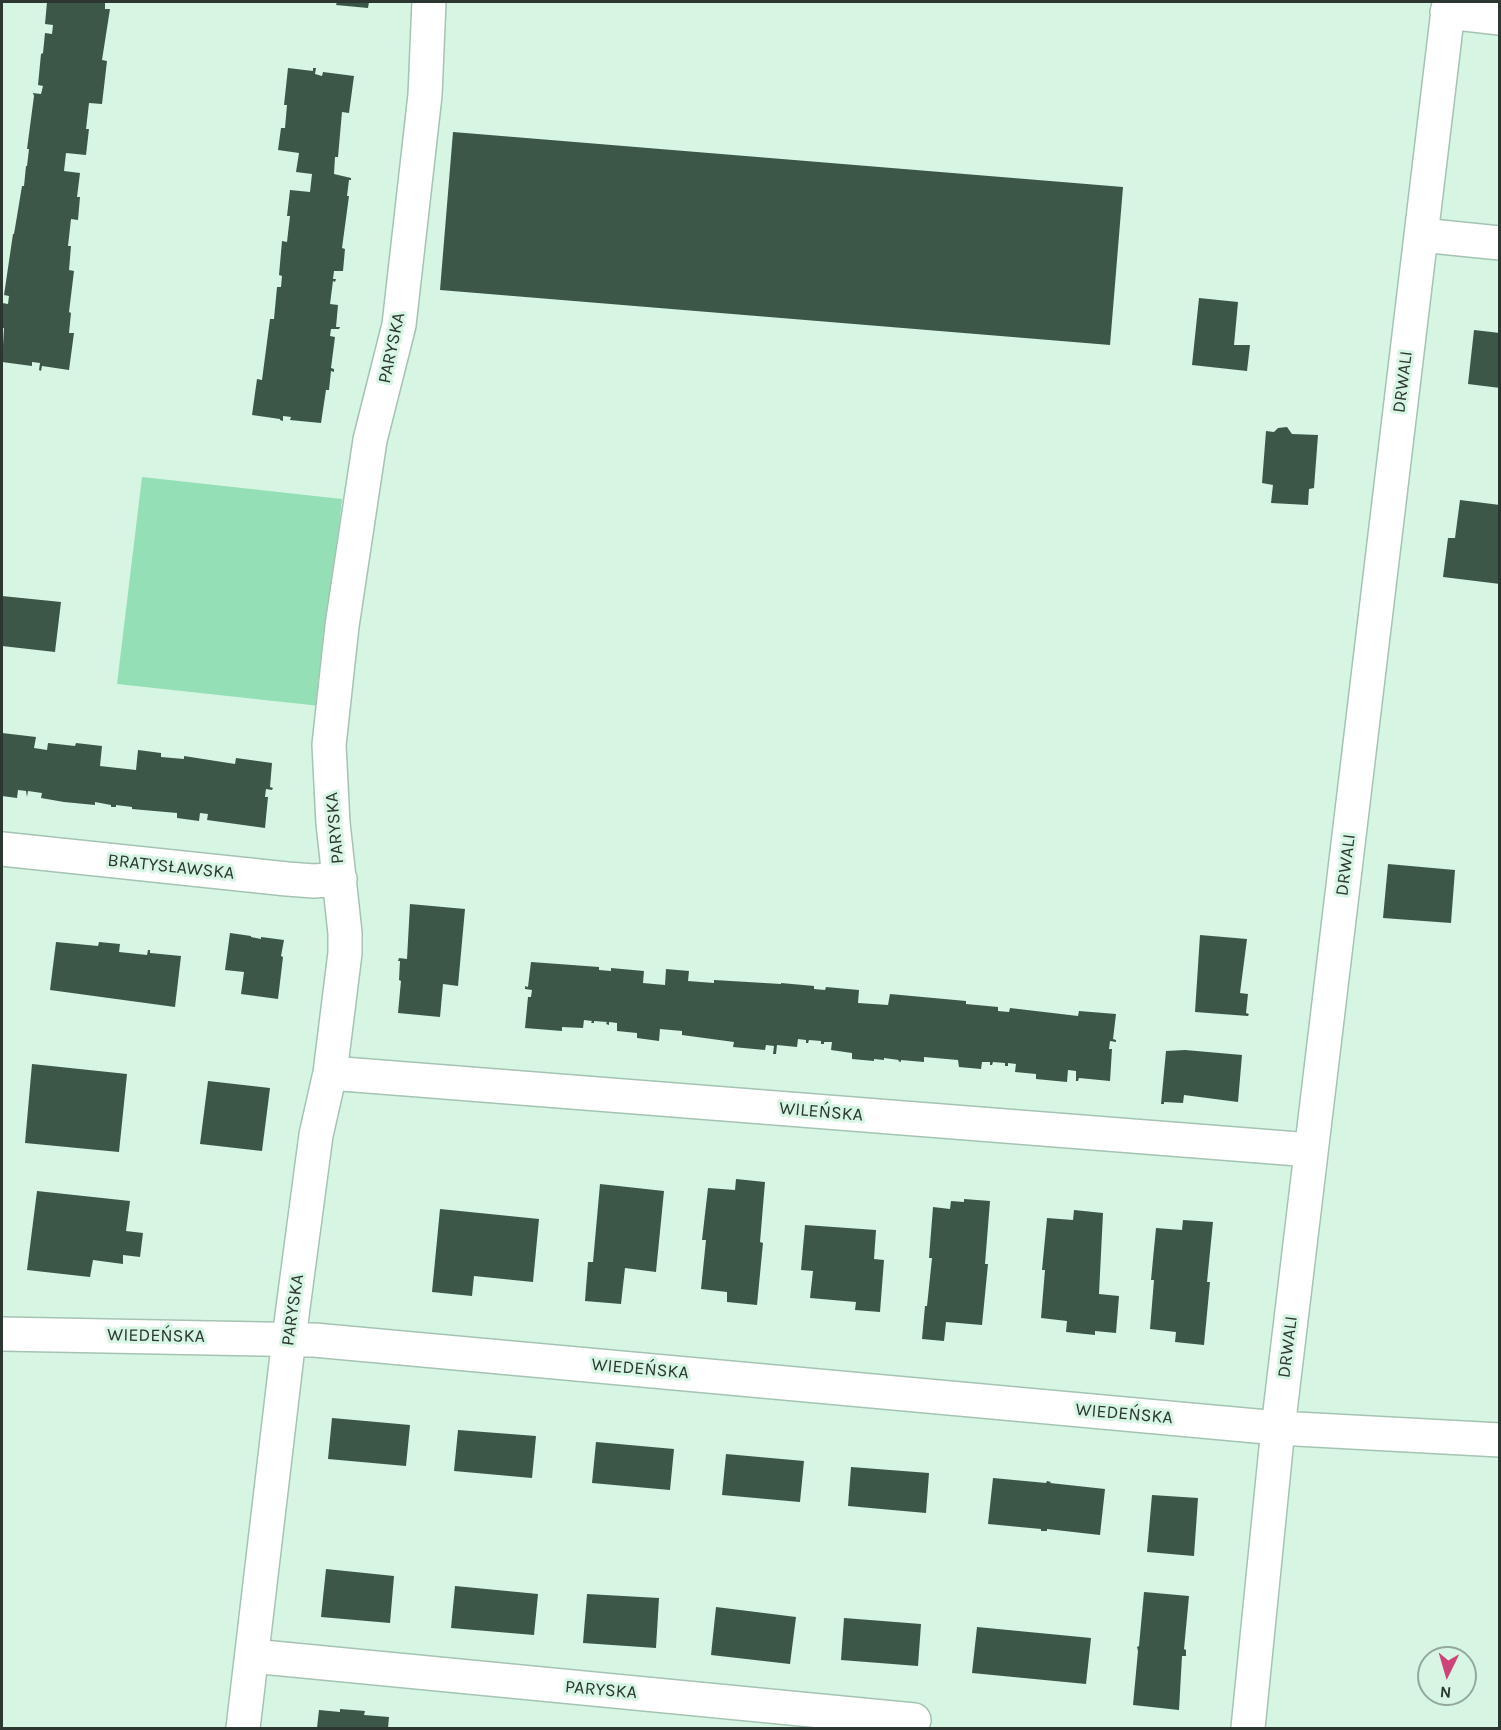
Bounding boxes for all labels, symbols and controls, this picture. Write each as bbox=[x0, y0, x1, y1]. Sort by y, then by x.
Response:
street label: PARYSKA bbox=[374, 310, 410, 386]
street label: DRWALI bbox=[1388, 350, 1418, 414]
street label: PARYSKA bbox=[321, 791, 349, 865]
street label: DRWALI bbox=[1331, 833, 1361, 897]
street label: BRATYSŁAWSKA bbox=[106, 850, 236, 884]
street label: WILEŃSKA bbox=[778, 1098, 864, 1126]
street label: PARYSKA bbox=[277, 1273, 309, 1347]
street label: DRWALI bbox=[1273, 1315, 1303, 1379]
street label: WIEDEŃSKA bbox=[107, 1324, 205, 1348]
street label: WIEDEŃSKA bbox=[590, 1354, 690, 1384]
street label: WIEDEŃSKA bbox=[1074, 1399, 1174, 1429]
north arrow bbox=[1417, 1646, 1477, 1706]
street label: PARYSKA bbox=[564, 1676, 638, 1704]
text: N bbox=[1439, 1682, 1452, 1702]

